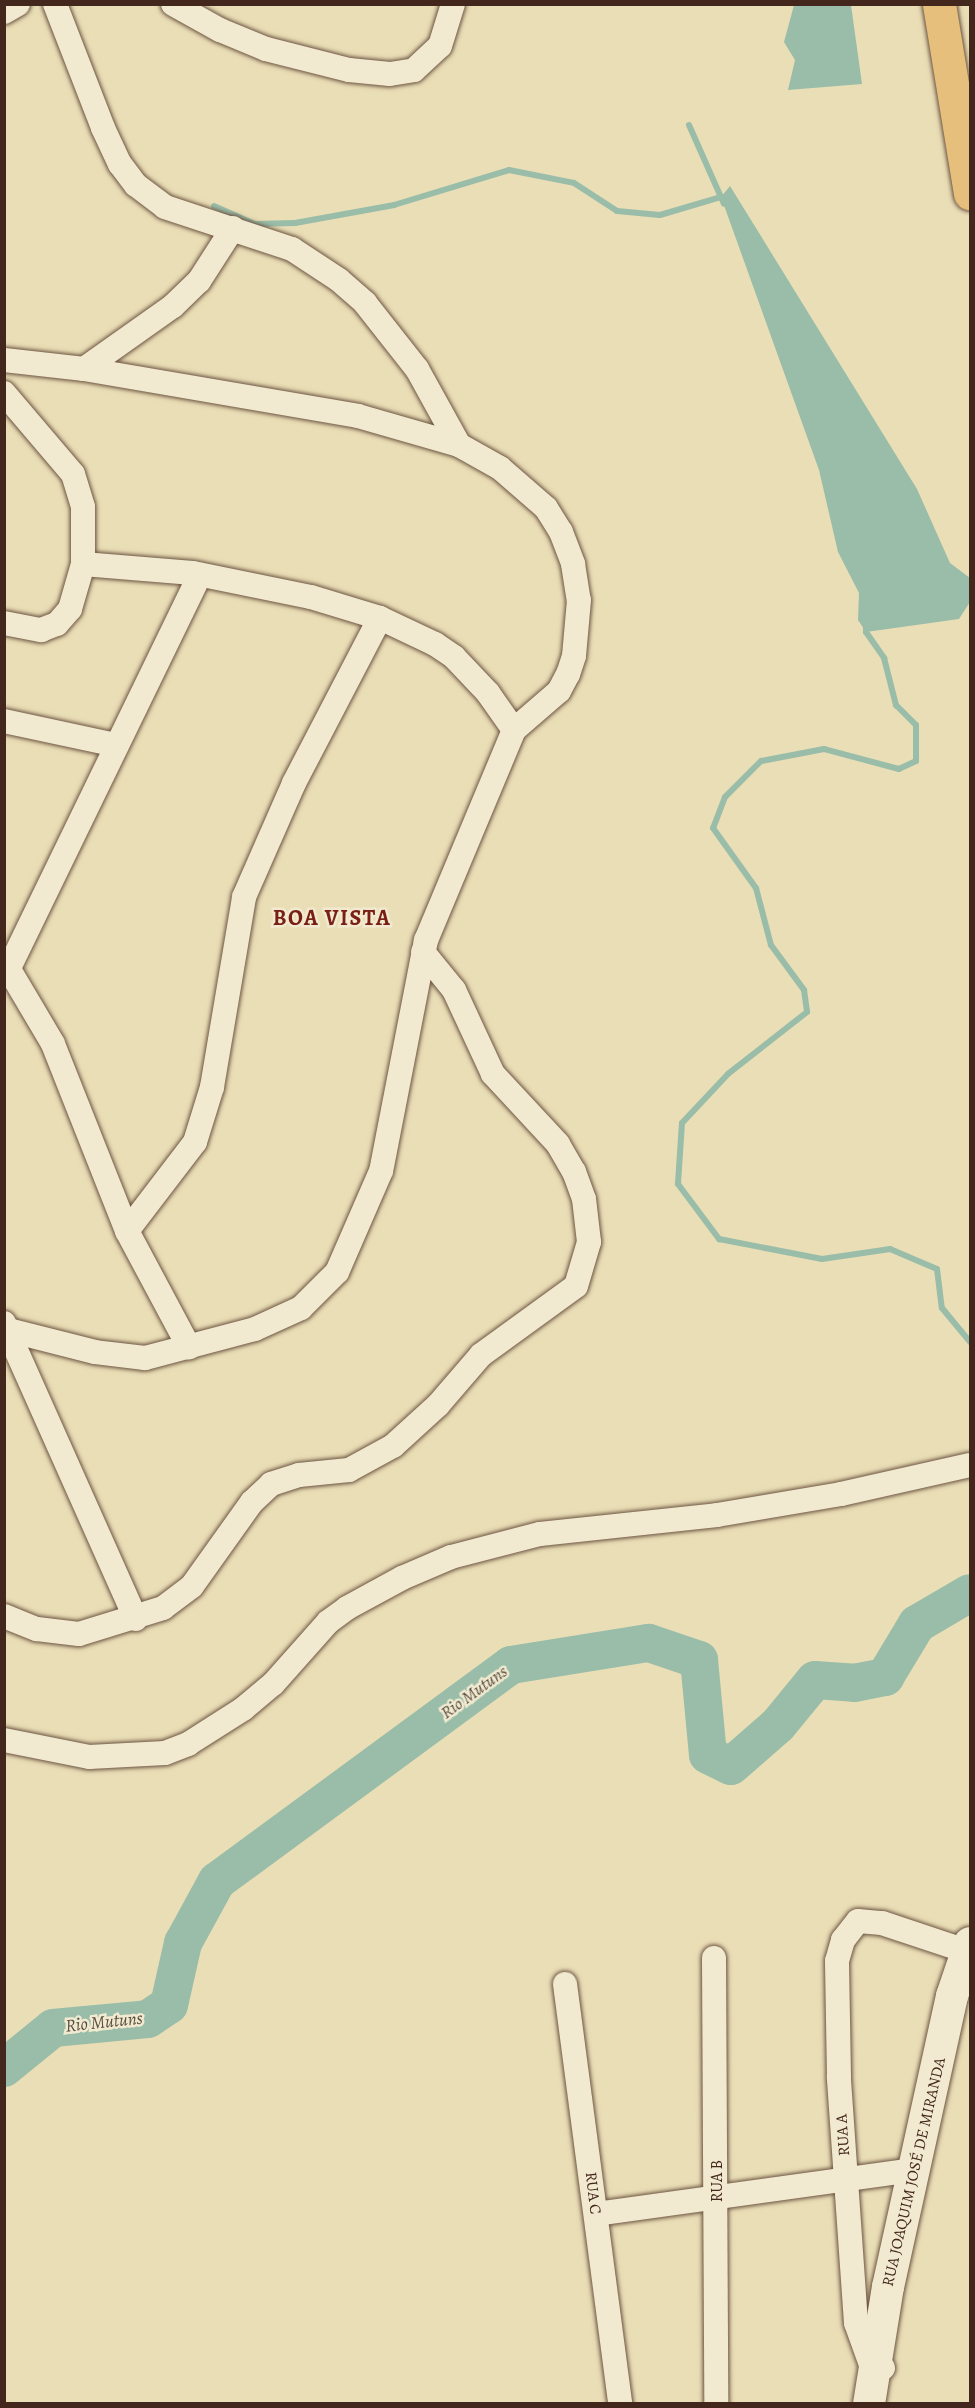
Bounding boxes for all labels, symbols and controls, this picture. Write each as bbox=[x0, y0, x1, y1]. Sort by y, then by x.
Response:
district label: BOA VISTA bbox=[273, 906, 391, 932]
water label: Rio Mutuns bbox=[436, 1660, 512, 1724]
water label: Rio Mutuns bbox=[64, 2007, 144, 2037]
street label: RUA JOAQUIM JOSÉ DE MIRANDA bbox=[878, 2056, 950, 2288]
street label: RUA A bbox=[832, 2113, 854, 2157]
street label: RUA B bbox=[707, 2160, 727, 2202]
street label: RUA C bbox=[581, 2171, 605, 2215]

